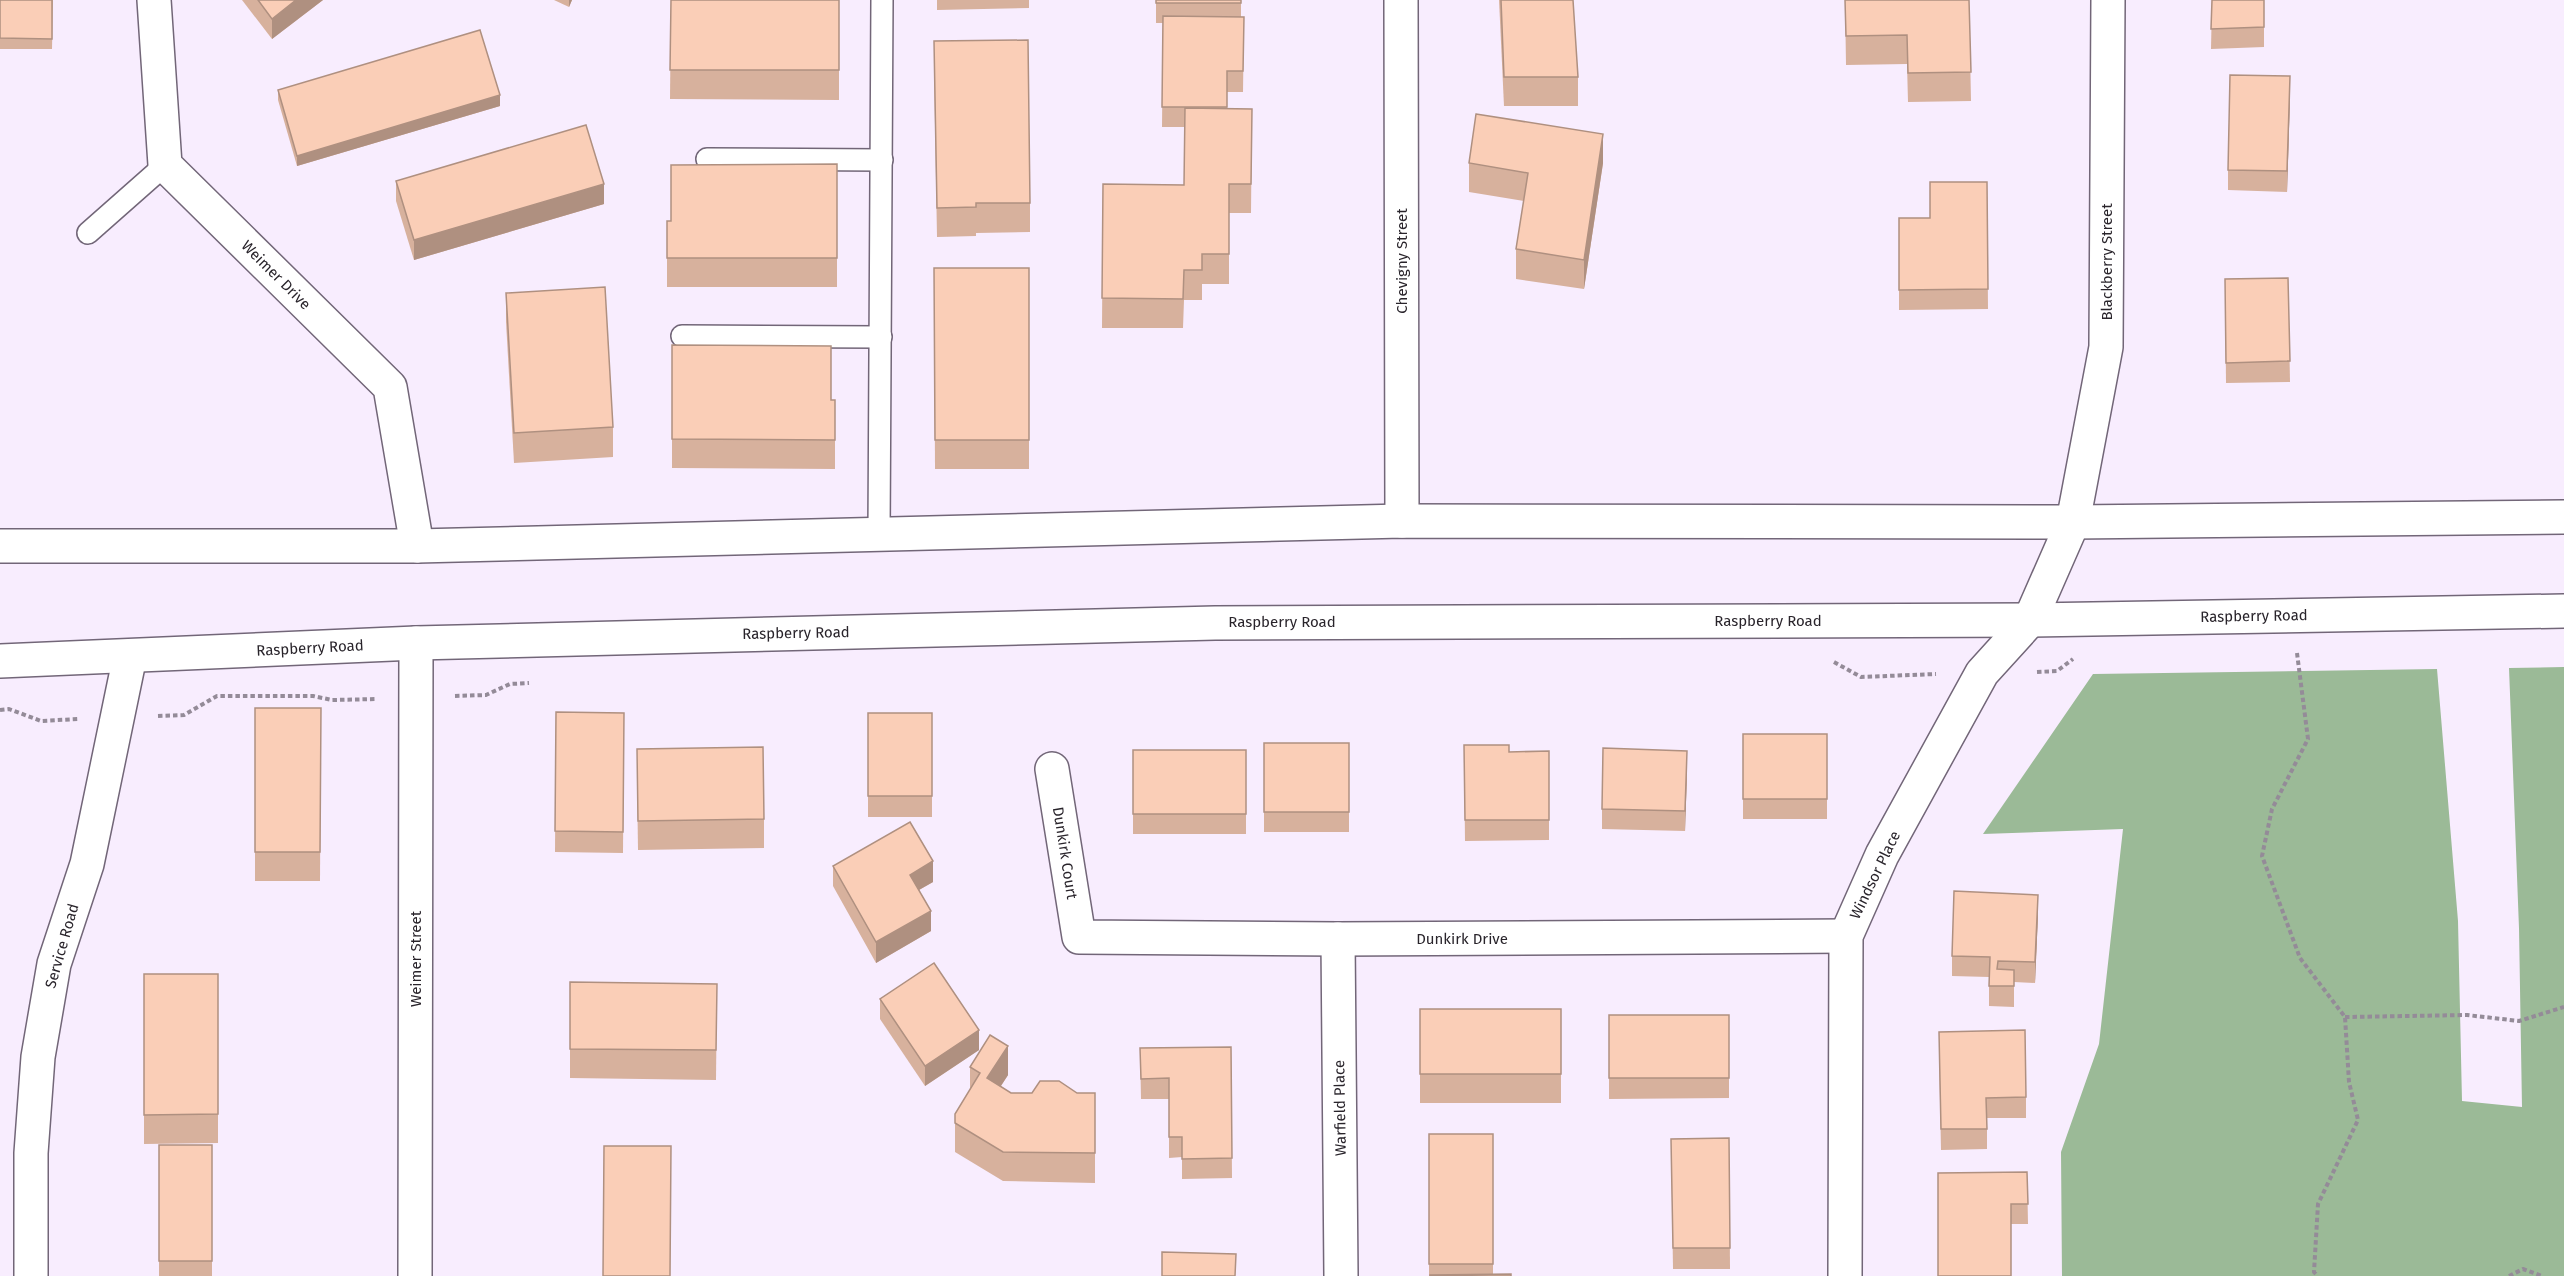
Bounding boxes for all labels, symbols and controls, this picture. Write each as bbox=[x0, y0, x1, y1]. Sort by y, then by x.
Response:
street label: Blackberry Street bbox=[2098, 203, 2116, 321]
street label: Chevigny Street bbox=[1393, 208, 1411, 314]
street label: Weimer Drive bbox=[238, 237, 314, 313]
street label: Raspberry Road bbox=[2200, 606, 2308, 626]
street label: Raspberry Road bbox=[1714, 612, 1822, 630]
street label: Raspberry Road bbox=[1228, 613, 1336, 631]
street label: Raspberry Road bbox=[742, 623, 850, 643]
street label: Raspberry Road bbox=[256, 636, 364, 660]
street label: Dunkirk Court bbox=[1049, 805, 1081, 901]
street label: Windsor Place bbox=[1846, 828, 1904, 922]
street label: Service Road bbox=[41, 902, 83, 990]
street label: Weimer Street bbox=[407, 910, 425, 1007]
street label: Dunkirk Drive bbox=[1416, 930, 1508, 948]
street label: Warfield Place bbox=[1330, 1060, 1350, 1156]

